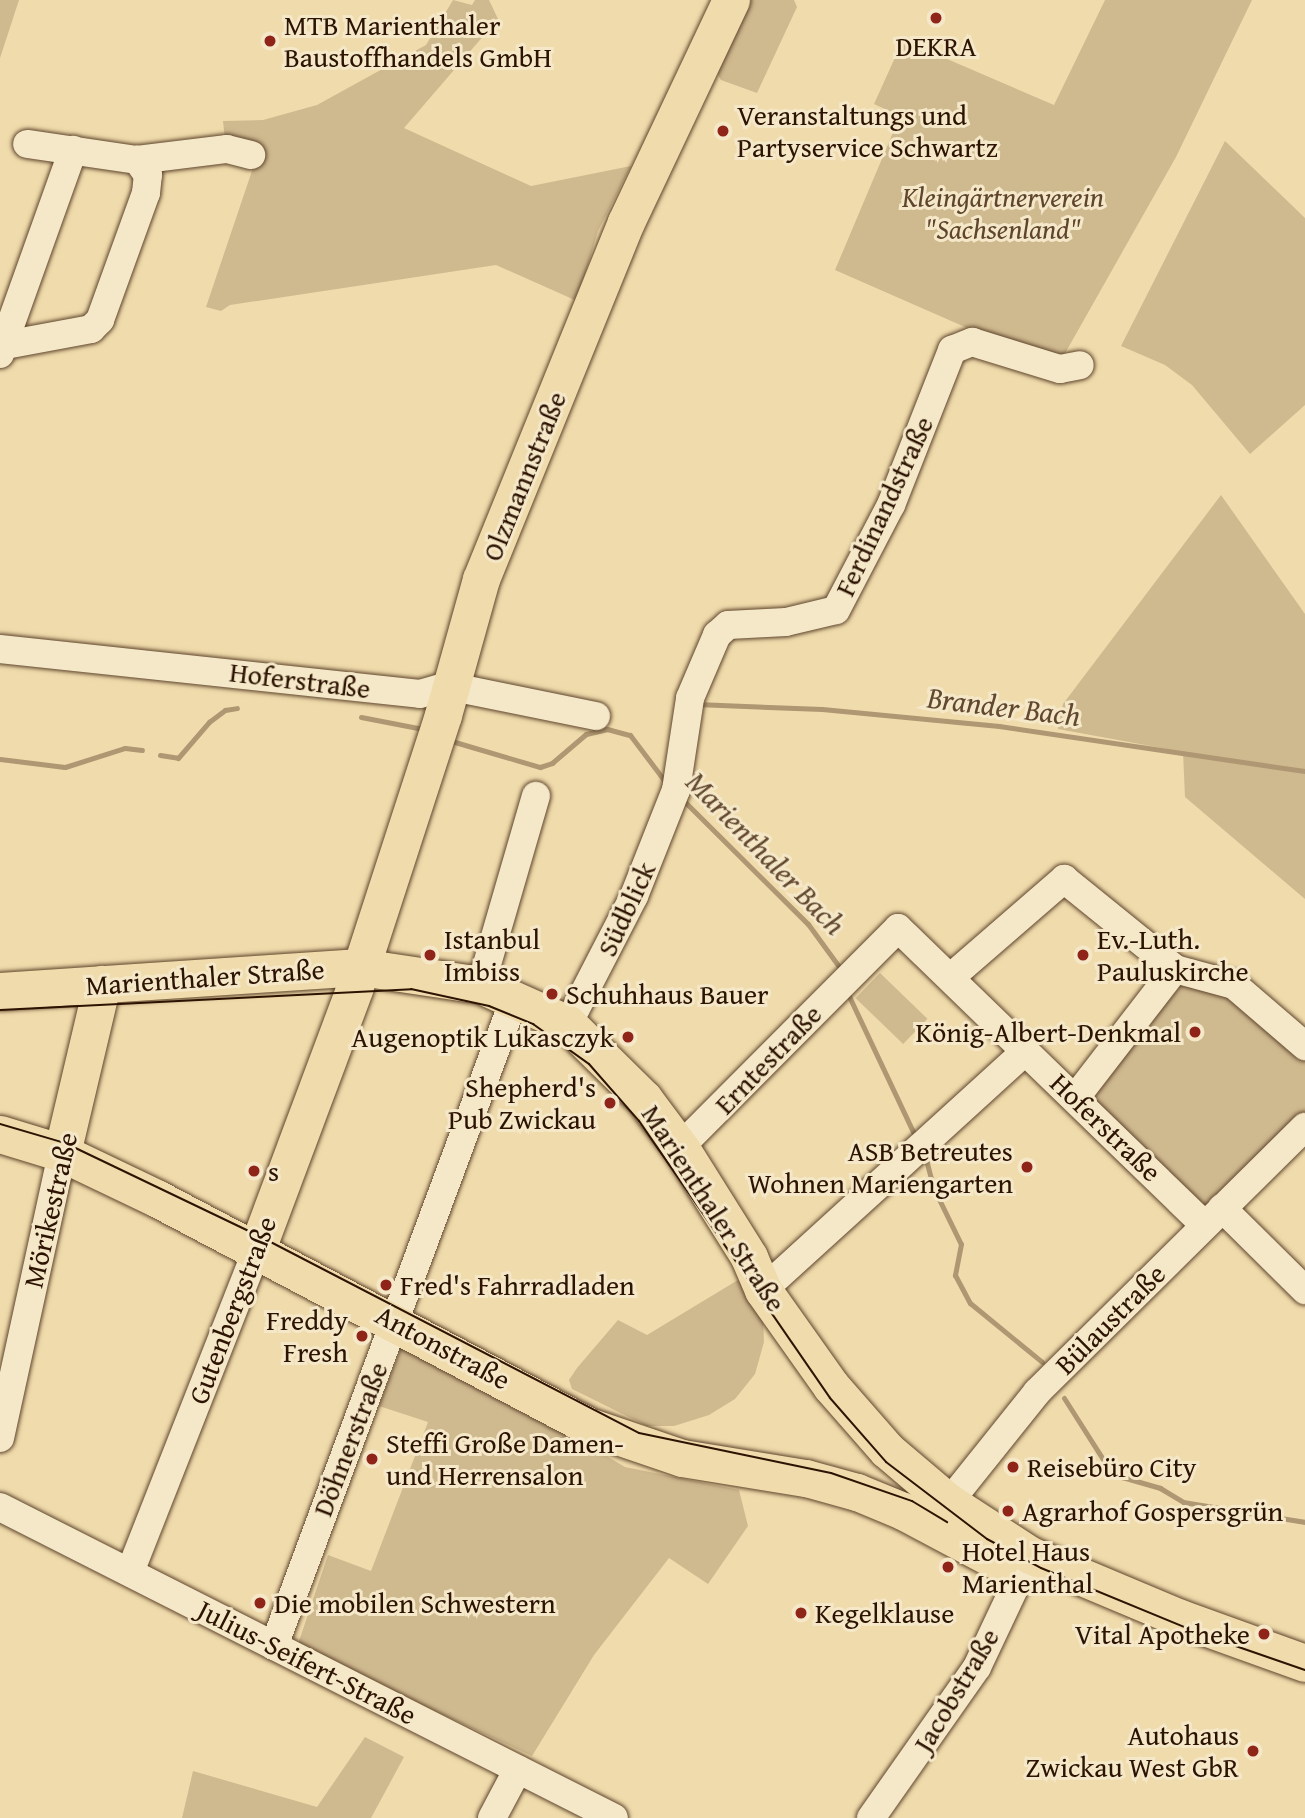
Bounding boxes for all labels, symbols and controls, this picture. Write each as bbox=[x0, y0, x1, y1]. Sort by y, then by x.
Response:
place label: MTB Marienthaler Baustoffhandels GmbH bbox=[284, 8, 552, 74]
marker: DEKRA bbox=[928, 10, 944, 26]
place label: DEKRA bbox=[896, 29, 976, 63]
marker: MTB Marienthaler Baustoffhandels GmbH bbox=[262, 33, 278, 49]
place label: Veranstaltungs und Partyservice Schwartz bbox=[737, 98, 998, 164]
marker: Veranstaltungs und Partyservice Schwartz bbox=[715, 123, 731, 139]
park label: Kleingärtnerverein "Sachsenland" bbox=[902, 180, 1104, 246]
street label: Olzmannstraße bbox=[475, 386, 573, 566]
street label: Ferdinandstraße bbox=[828, 411, 940, 601]
street label: Hoferstraße bbox=[228, 655, 372, 705]
water label: Brander Bach bbox=[925, 679, 1083, 733]
water label: Marienthaler Bach bbox=[679, 764, 853, 942]
street label: Südblick bbox=[590, 856, 662, 962]
place label: Istanbul Imbiss bbox=[444, 922, 540, 988]
place label: Ev.-Luth. Pauluskirche bbox=[1097, 922, 1249, 988]
marker: Istanbul Imbiss bbox=[422, 947, 438, 963]
marker: Ev.-Luth. Pauluskirche bbox=[1075, 947, 1091, 963]
street label: Marienthaler Straße bbox=[84, 952, 326, 1002]
place label: Schuhhaus Bauer bbox=[566, 977, 769, 1011]
marker: Schuhhaus Bauer bbox=[544, 986, 560, 1002]
street label: Erntestraße bbox=[707, 997, 829, 1121]
place label: König-Albert-Denkmal bbox=[915, 1015, 1181, 1049]
place label: Augenoptik Lukasczyk bbox=[351, 1020, 614, 1054]
marker: König-Albert-Denkmal bbox=[1187, 1024, 1203, 1040]
marker: Augenoptik Lukasczyk bbox=[620, 1029, 636, 1045]
street label: Hoferstraße bbox=[1043, 1066, 1169, 1188]
place label: Shepherd's Pub Zwickau bbox=[448, 1070, 596, 1136]
marker: Shepherd's Pub Zwickau bbox=[602, 1095, 618, 1111]
street label: Marienthaler Straße bbox=[635, 1098, 793, 1318]
street label: Mörikestraße bbox=[16, 1129, 84, 1291]
place label: ASB Betreutes Wohnen Mariengarten bbox=[748, 1134, 1013, 1200]
place label: s bbox=[268, 1154, 279, 1188]
marker: ASB Betreutes Wohnen Mariengarten bbox=[1019, 1159, 1035, 1175]
marker: s bbox=[246, 1163, 262, 1179]
street label: Gutenbergstraße bbox=[181, 1211, 283, 1409]
street label: Bülaustraße bbox=[1048, 1257, 1172, 1381]
place label: Fred's Fahrradladen bbox=[400, 1268, 635, 1302]
marker: Fred's Fahrradladen bbox=[378, 1277, 394, 1293]
street label: Antonstraße bbox=[370, 1298, 516, 1396]
place label: Freddy Fresh bbox=[266, 1303, 348, 1369]
marker: Freddy Fresh bbox=[354, 1328, 370, 1344]
street label: Döhnerstraße bbox=[305, 1357, 395, 1521]
place label: Steffi Große Damen- und Herrensalon bbox=[386, 1426, 624, 1492]
place label: Reisebüro City bbox=[1027, 1450, 1196, 1484]
marker: Steffi Große Damen- und Herrensalon bbox=[364, 1451, 380, 1467]
marker: Reisebüro City bbox=[1005, 1459, 1021, 1475]
place label: Agrarhof Gospersgrün bbox=[1022, 1494, 1283, 1528]
marker: Agrarhof Gospersgrün bbox=[1000, 1503, 1016, 1519]
place label: Hotel Haus Marienthal bbox=[962, 1534, 1093, 1600]
marker: Hotel Haus Marienthal bbox=[940, 1559, 956, 1575]
place label: Die mobilen Schwestern bbox=[274, 1586, 556, 1620]
street label: Julius-Seifert-Straße bbox=[192, 1592, 422, 1732]
marker: Die mobilen Schwestern bbox=[252, 1595, 268, 1611]
place label: Kegelklause bbox=[815, 1596, 954, 1630]
marker: Kegelklause bbox=[793, 1605, 809, 1621]
place label: Vital Apotheke bbox=[1075, 1617, 1250, 1651]
street label: Jacobstraße bbox=[906, 1622, 1006, 1758]
marker: Vital Apotheke bbox=[1256, 1626, 1272, 1642]
place label: Autohaus Zwickau West GbR bbox=[1026, 1718, 1239, 1784]
marker: Autohaus Zwickau West GbR bbox=[1245, 1743, 1261, 1759]

